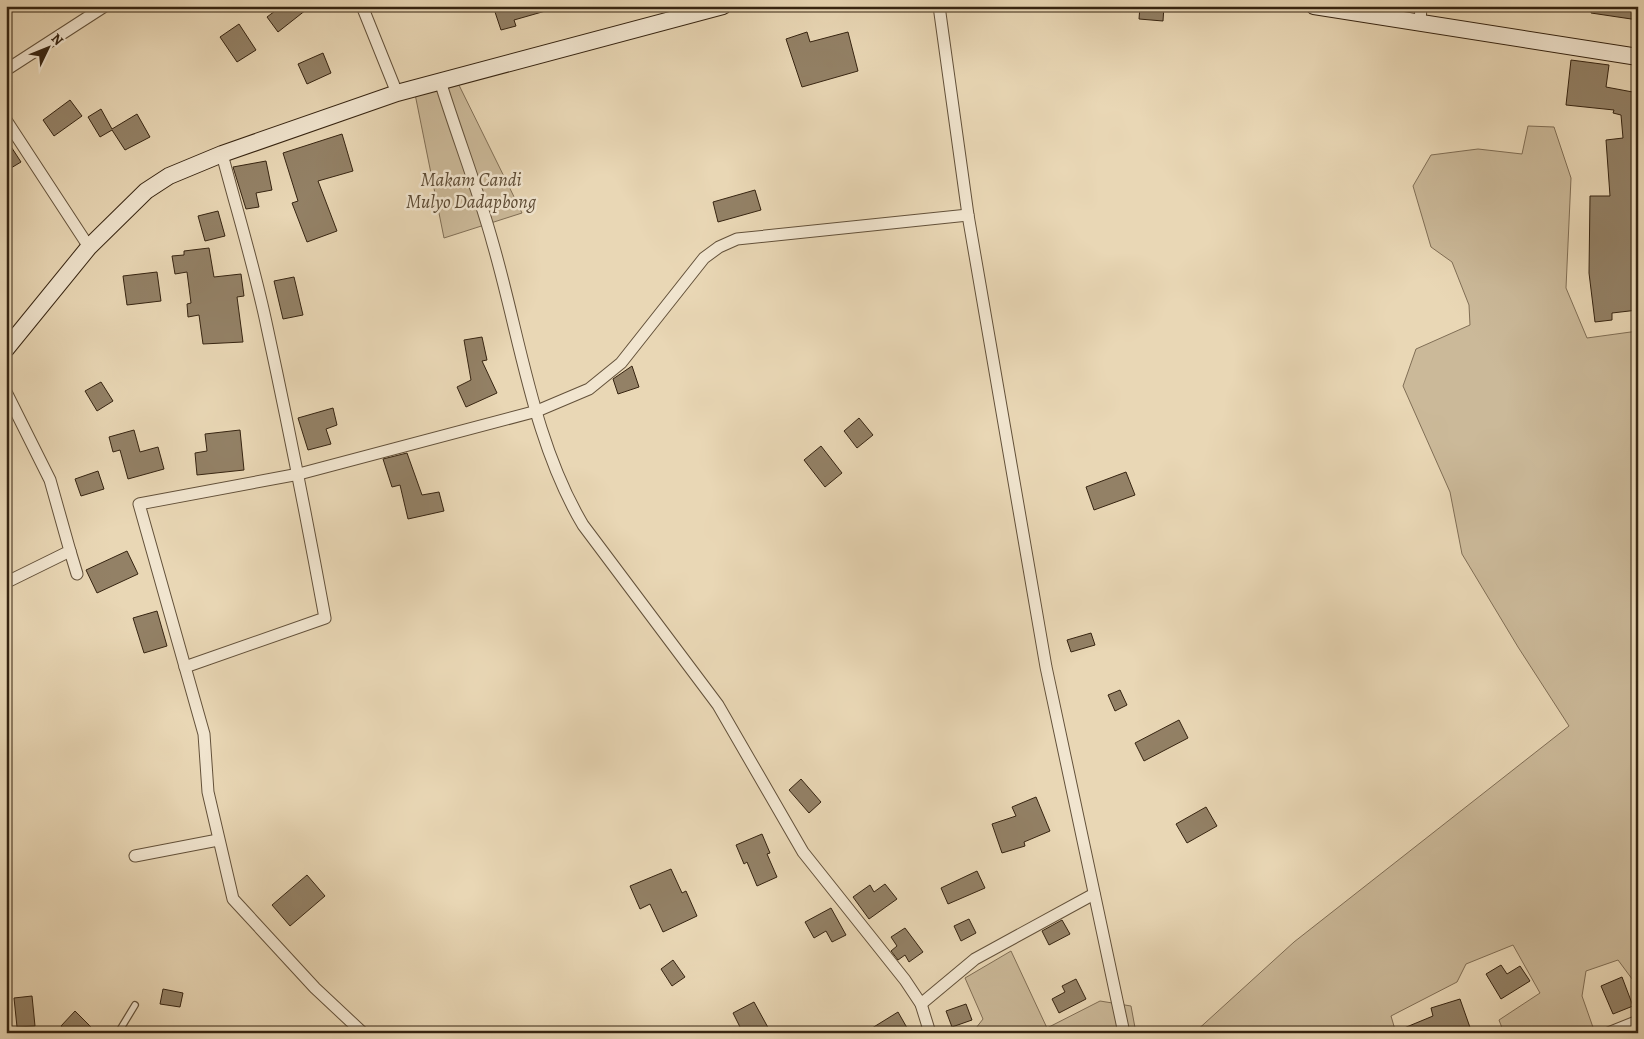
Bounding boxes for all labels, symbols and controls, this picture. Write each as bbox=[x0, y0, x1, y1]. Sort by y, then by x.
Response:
north arrow bbox=[22, 22, 72, 72]
text: N bbox=[47, 29, 68, 50]
park label: Makam Candi Mulyo Dadapbong bbox=[406, 167, 537, 215]

